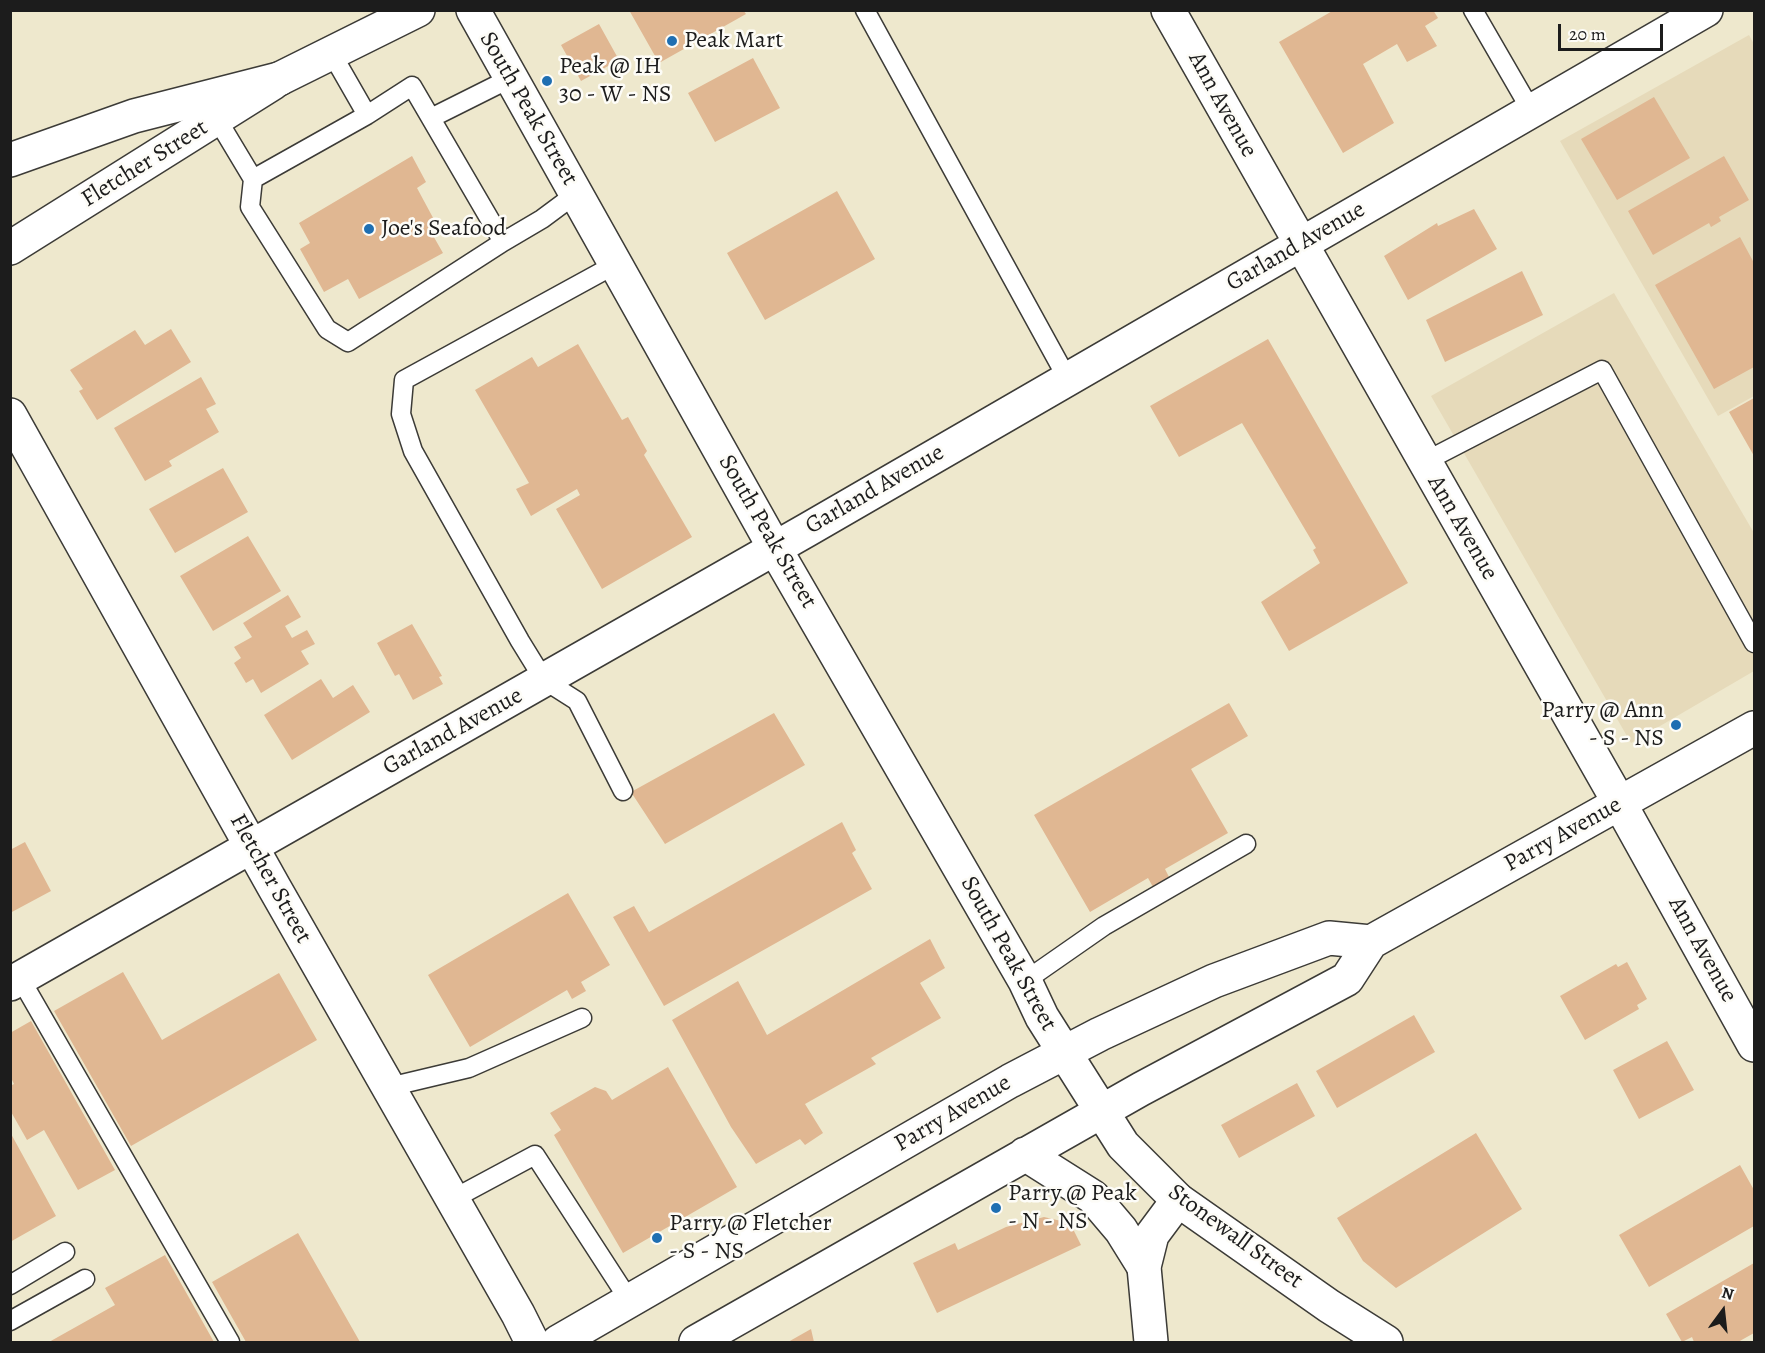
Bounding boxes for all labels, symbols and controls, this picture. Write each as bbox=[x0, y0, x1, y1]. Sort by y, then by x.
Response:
scale bar bbox=[1561, 12, 1666, 50]
text: 20 m bbox=[1569, 22, 1606, 46]
street label: South Peak Street bbox=[472, 27, 584, 191]
place label: Peak Mart bbox=[684, 27, 783, 55]
marker: Peak Mart bbox=[665, 34, 679, 48]
street label: Ann Avenue bbox=[1181, 47, 1263, 163]
place label: Peak @ IH 30 - W - NS bbox=[559, 53, 671, 109]
marker: Peak @ IH 30 - W - NS bbox=[540, 74, 554, 88]
street label: Fletcher Street bbox=[77, 114, 213, 214]
street label: Garland Avenue bbox=[1221, 196, 1371, 298]
place label: Joe's Seafood bbox=[381, 215, 506, 243]
marker: Joe's Seafood bbox=[362, 222, 376, 236]
street label: Garland Avenue bbox=[800, 439, 950, 541]
street label: South Peak Street bbox=[711, 450, 823, 614]
street label: Ann Avenue bbox=[1421, 471, 1503, 585]
street label: Garland Avenue bbox=[378, 682, 528, 782]
place label: Parry @ Ann - S - NS bbox=[1541, 697, 1664, 753]
marker: Parry @ Ann - S - NS bbox=[1669, 718, 1683, 732]
street label: Parry Avenue bbox=[1499, 791, 1627, 879]
street label: Fletcher Street bbox=[223, 809, 317, 949]
street label: South Peak Street bbox=[954, 872, 1062, 1036]
street label: Ann Avenue bbox=[1661, 892, 1743, 1008]
street label: Parry Avenue bbox=[890, 1069, 1016, 1159]
street label: Stonewall Street bbox=[1162, 1178, 1308, 1296]
place label: Parry @ Peak - N - NS bbox=[1008, 1180, 1137, 1236]
marker: Parry @ Peak - N - NS bbox=[989, 1201, 1003, 1215]
place label: Parry @ Fletcher - S - NS bbox=[669, 1210, 832, 1266]
marker: Parry @ Fletcher - S - NS bbox=[650, 1231, 664, 1245]
north arrow bbox=[1693, 1281, 1753, 1341]
text: N bbox=[1719, 1281, 1736, 1306]

